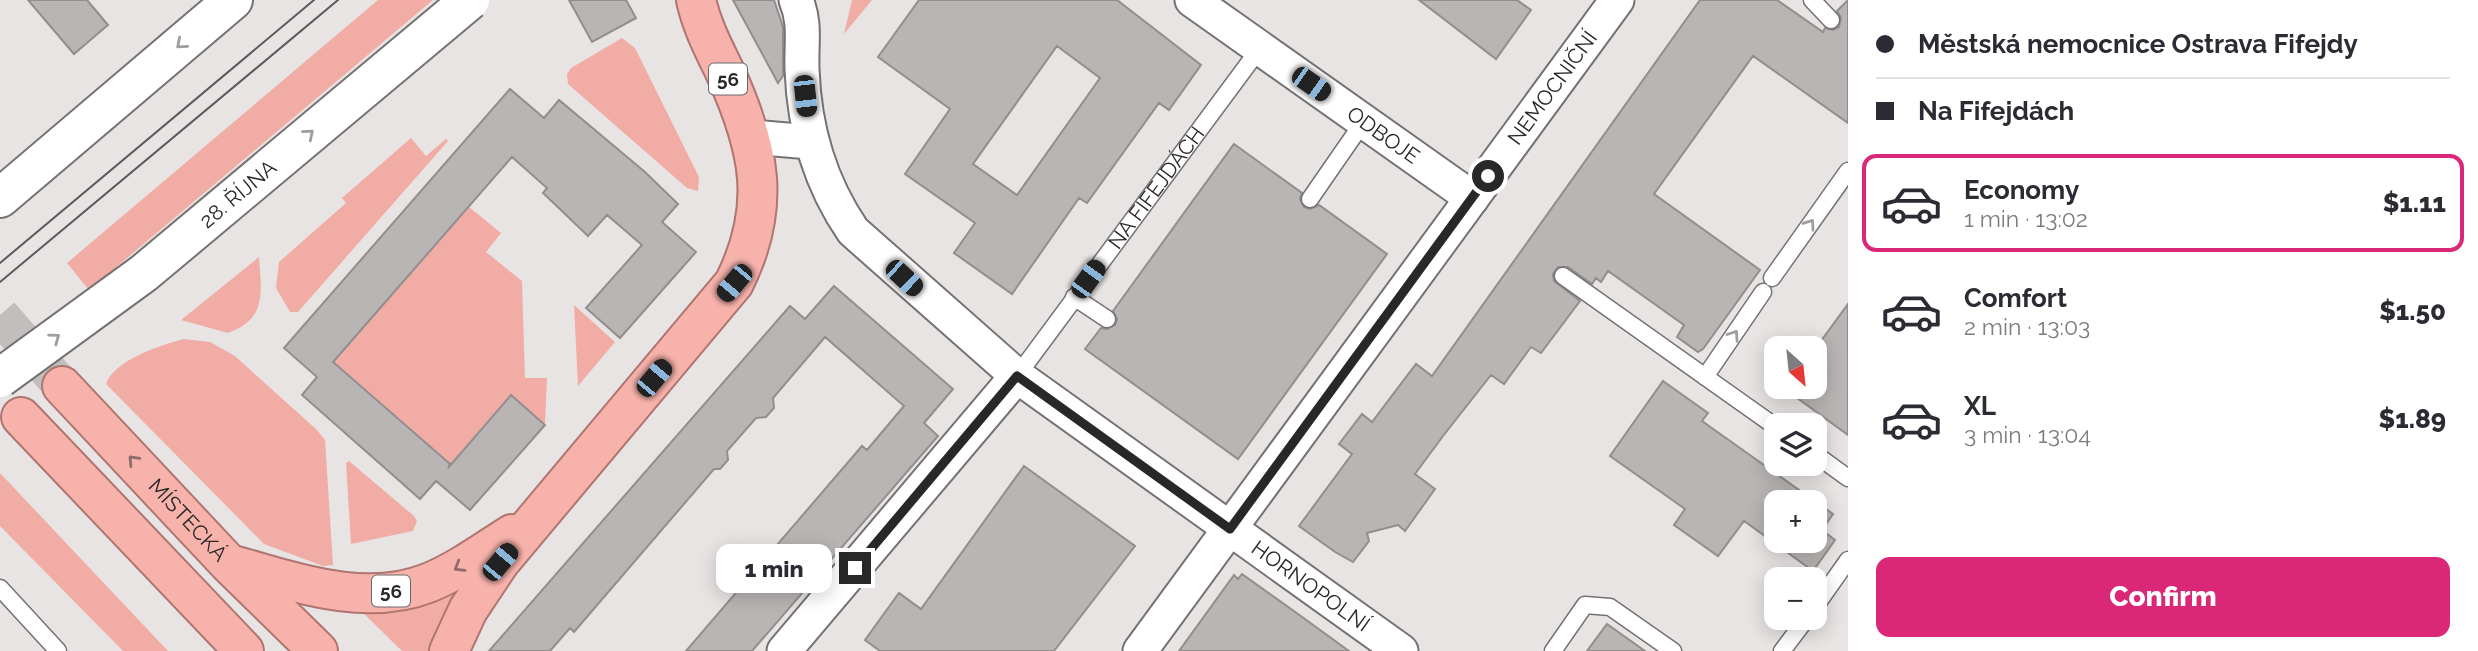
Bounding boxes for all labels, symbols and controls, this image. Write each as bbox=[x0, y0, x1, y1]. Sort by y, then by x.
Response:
street label: NEMOCNIČNÍ bbox=[1502, 26, 1602, 149]
text: Městská nemocnice Ostrava Fifejdy bbox=[1918, 29, 2358, 59]
one-way arrow bbox=[177, 36, 190, 48]
car bbox=[1288, 63, 1335, 105]
road number: 56 bbox=[709, 64, 747, 94]
car bbox=[793, 74, 818, 118]
text: Na Fifejdách bbox=[1918, 96, 2074, 126]
street label: ODBOJE bbox=[1342, 101, 1424, 169]
street label: NA FIFEJDÁCH bbox=[1102, 122, 1209, 254]
one-way arrow bbox=[301, 130, 314, 143]
street label: 28. ŘÍJNA bbox=[194, 155, 281, 233]
route start bbox=[1472, 160, 1504, 192]
icon: car bbox=[1880, 172, 1943, 235]
text: Economy bbox=[1964, 175, 2079, 205]
text: $1.11 bbox=[2383, 188, 2446, 218]
text: 1 min · 13:02 bbox=[1964, 205, 2088, 232]
one-way arrow bbox=[1802, 219, 1814, 232]
car bbox=[882, 256, 927, 300]
car bbox=[1068, 256, 1109, 302]
car bbox=[713, 260, 756, 306]
icon: car bbox=[1880, 280, 1943, 343]
text: Comfort bbox=[1964, 283, 2067, 313]
text: $1.50 bbox=[2379, 296, 2446, 326]
text: 2 min · 13:03 bbox=[1964, 313, 2090, 340]
one-way arrow bbox=[1726, 329, 1739, 342]
one-way arrow bbox=[47, 333, 60, 346]
north arrow bbox=[1764, 336, 1827, 399]
map controls bbox=[1764, 336, 1827, 630]
car bbox=[633, 355, 676, 401]
icon: car bbox=[1880, 388, 1943, 451]
text: XL bbox=[1964, 391, 1996, 421]
text: $1.89 bbox=[2379, 404, 2446, 434]
button: layers bbox=[1764, 413, 1827, 476]
text: 3 min · 13:04 bbox=[1964, 421, 2091, 448]
one-way arrow bbox=[128, 456, 141, 469]
street label: MÍSTECKÁ bbox=[144, 473, 233, 566]
button: + bbox=[1764, 490, 1827, 553]
street label: HORNOPOLNÍ bbox=[1247, 535, 1375, 637]
car bbox=[479, 539, 522, 585]
callout: 1 min bbox=[715, 544, 830, 592]
route end bbox=[839, 552, 871, 584]
text: 1 min bbox=[744, 555, 804, 582]
button: Confirm bbox=[1876, 557, 2450, 637]
one-way arrow bbox=[453, 559, 466, 572]
button: − bbox=[1764, 567, 1827, 630]
road number: 56 bbox=[372, 576, 410, 606]

